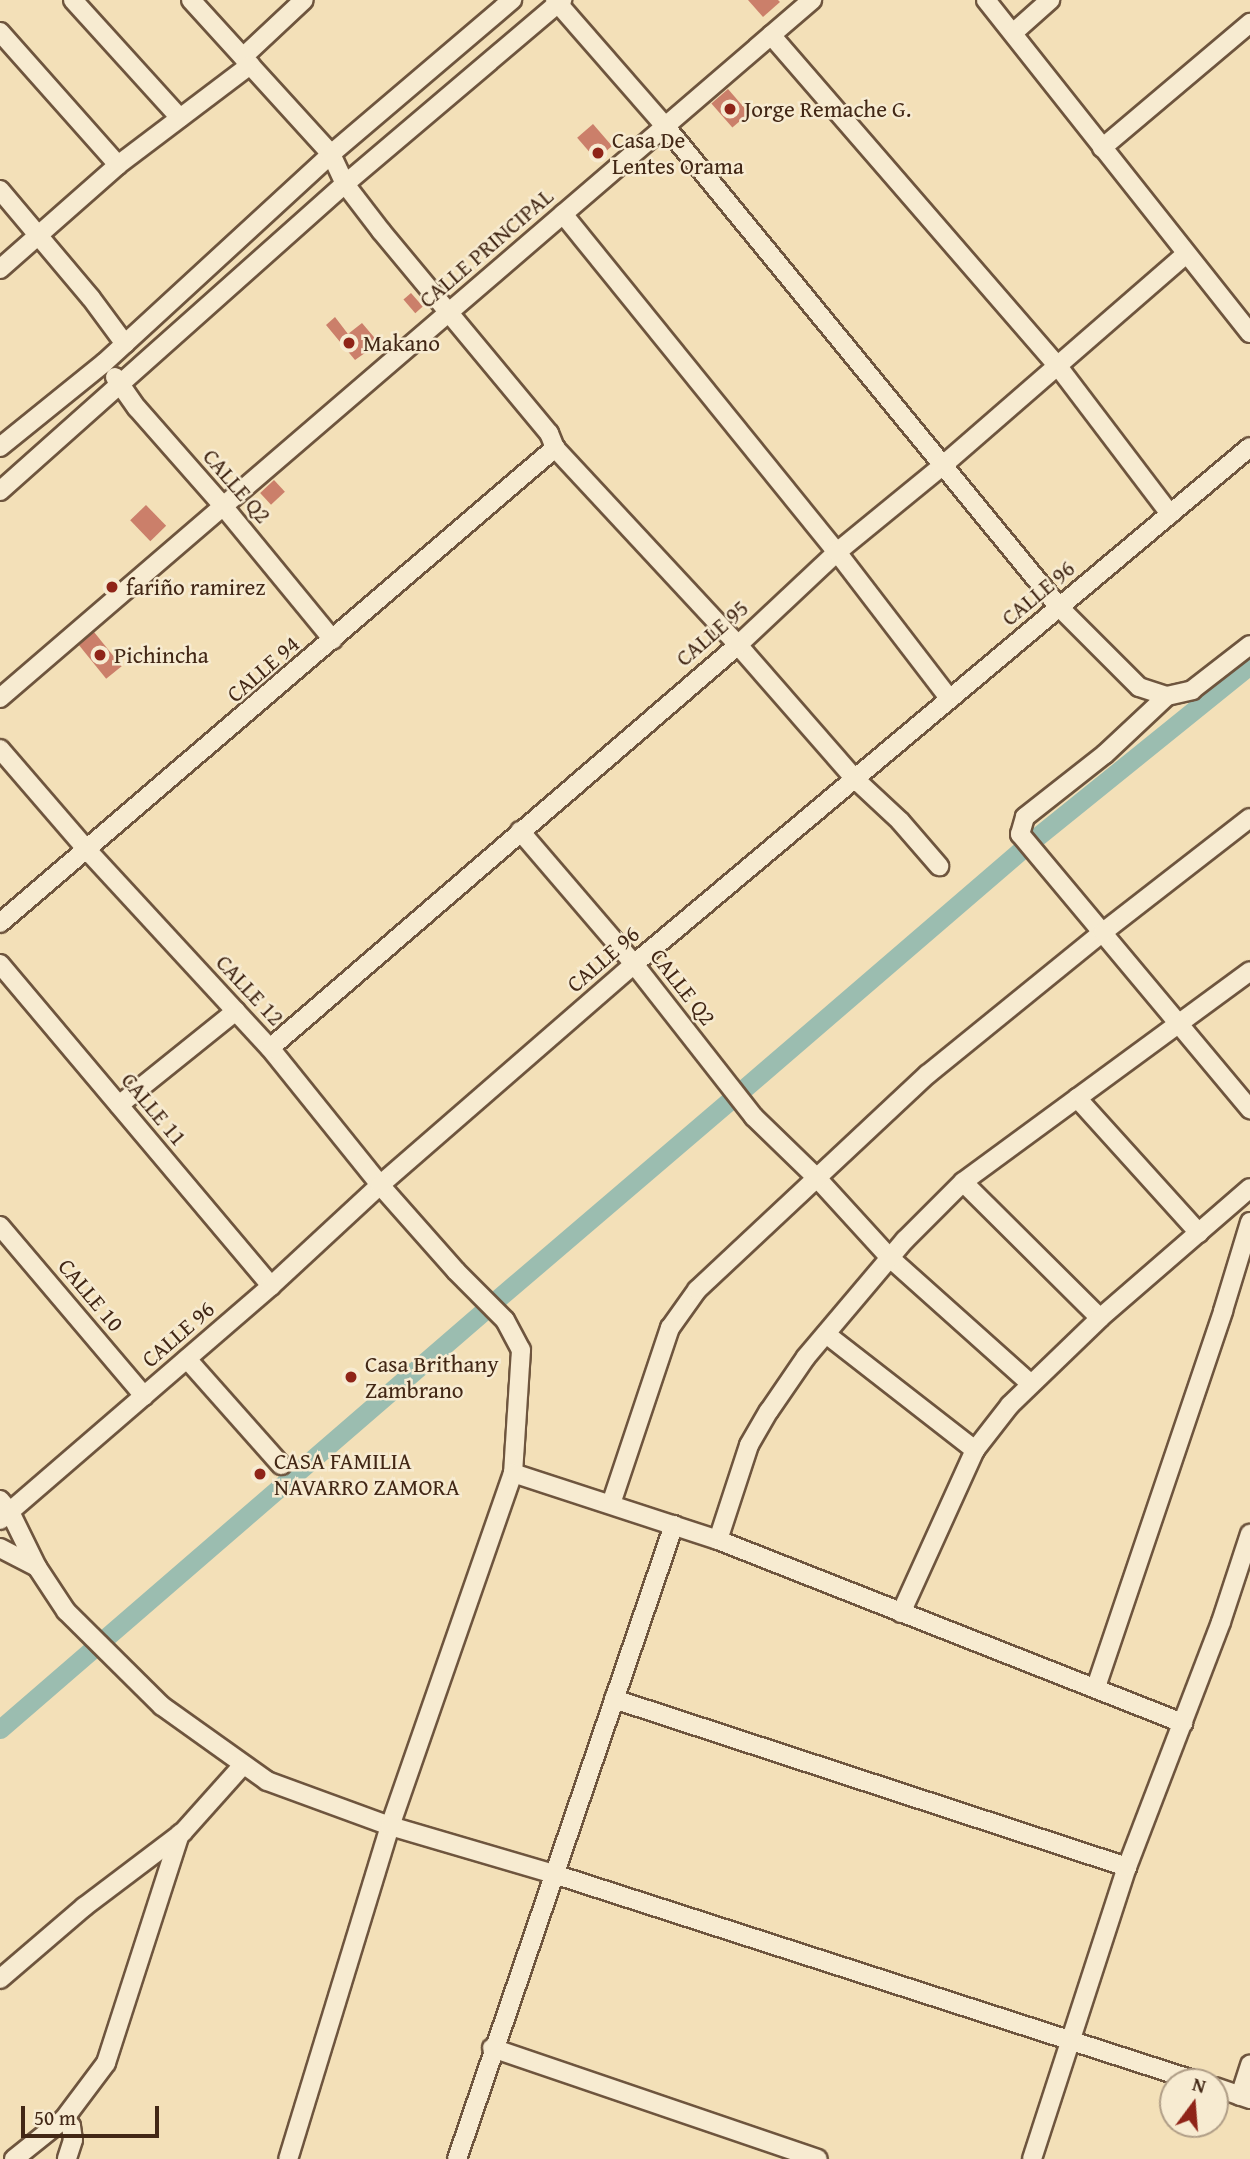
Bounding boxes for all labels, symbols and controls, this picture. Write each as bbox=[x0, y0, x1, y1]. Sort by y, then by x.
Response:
place label: Jorge Remache G. bbox=[744, 95, 911, 123]
marker: Jorge Remache G. bbox=[722, 101, 738, 117]
place label: Casa De Lentes Orama bbox=[612, 126, 744, 180]
marker: Casa De Lentes Orama bbox=[590, 145, 606, 161]
street label: CALLE PRINCIPAL bbox=[413, 182, 559, 314]
place label: Makano bbox=[363, 329, 440, 357]
marker: Makano bbox=[341, 335, 357, 351]
street label: CALLE Q2 bbox=[197, 443, 277, 529]
street label: CALLE 96 bbox=[996, 554, 1080, 632]
place label: fariño ramirez bbox=[126, 573, 265, 601]
marker: fariño ramirez bbox=[104, 579, 120, 595]
street label: CALLE 95 bbox=[670, 594, 754, 672]
street label: CALLE 94 bbox=[221, 630, 305, 708]
place label: Pichincha bbox=[114, 641, 209, 669]
marker: Pichincha bbox=[92, 647, 108, 663]
street label: CALLE 96 bbox=[561, 920, 645, 998]
street label: CALLE Q2 bbox=[644, 943, 722, 1031]
street label: CALLE 12 bbox=[210, 949, 290, 1031]
street label: CALLE 11 bbox=[115, 1067, 193, 1151]
street label: CALLE 10 bbox=[52, 1253, 130, 1337]
street label: CALLE 96 bbox=[136, 1295, 220, 1373]
place label: Casa Brithany Zambrano bbox=[365, 1350, 499, 1404]
marker: Casa Brithany Zambrano bbox=[343, 1369, 359, 1385]
place label: CASA FAMILIA NAVARRO ZAMORA bbox=[274, 1447, 460, 1501]
marker: CASA FAMILIA NAVARRO ZAMORA bbox=[252, 1466, 268, 1482]
north arrow bbox=[1159, 2068, 1229, 2138]
text: N bbox=[1189, 2070, 1209, 2100]
scale bar bbox=[24, 2092, 163, 2136]
text: 50 m bbox=[34, 2102, 76, 2133]

